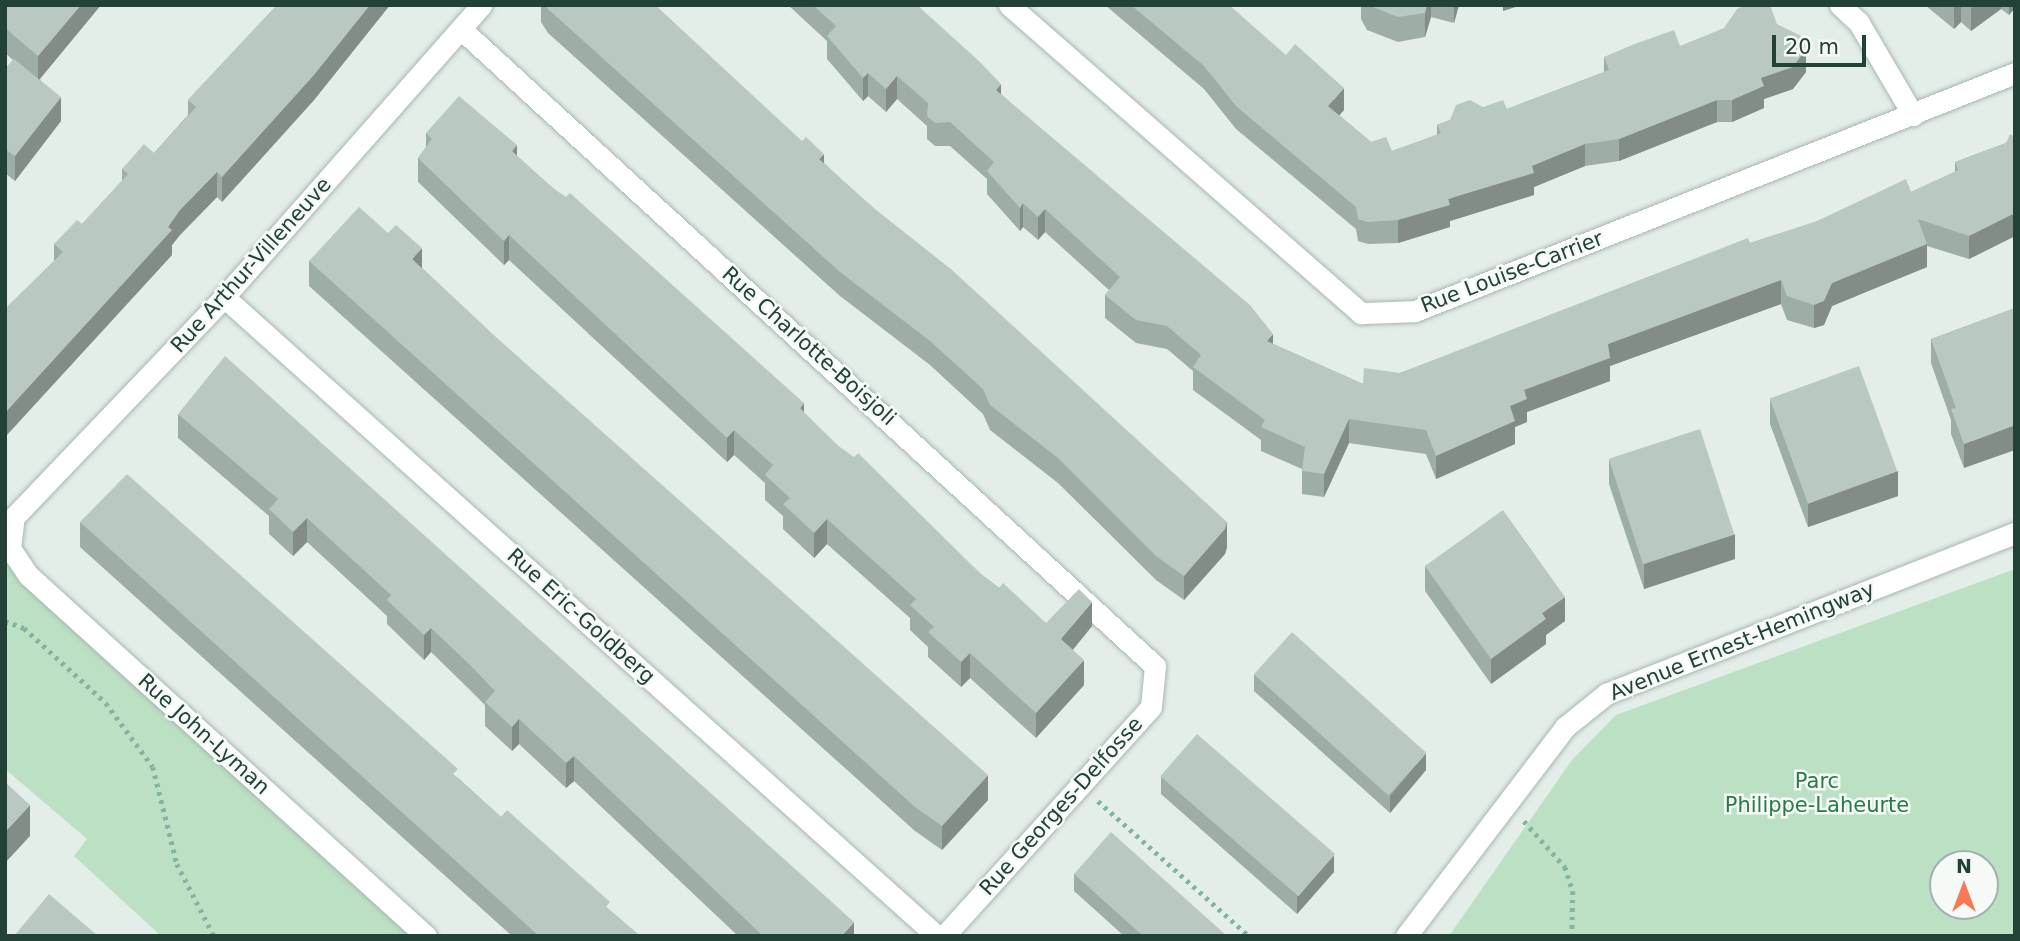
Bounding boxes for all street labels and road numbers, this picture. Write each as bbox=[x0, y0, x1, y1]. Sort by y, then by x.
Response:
street label: Rue Arthur-Villeneuve bbox=[166, 172, 336, 358]
street label: Rue Louise-Carrier bbox=[1417, 226, 1607, 318]
street label: Rue Charlotte-Boisjoli bbox=[717, 261, 901, 431]
street label: Rue Eric-Goldberg bbox=[502, 543, 660, 689]
street label: Avenue Ernest-Hemingway bbox=[1606, 576, 1878, 706]
street label: Rue John-Lyman bbox=[133, 668, 275, 800]
street label: Rue Georges-Delfosse bbox=[974, 712, 1148, 900]

